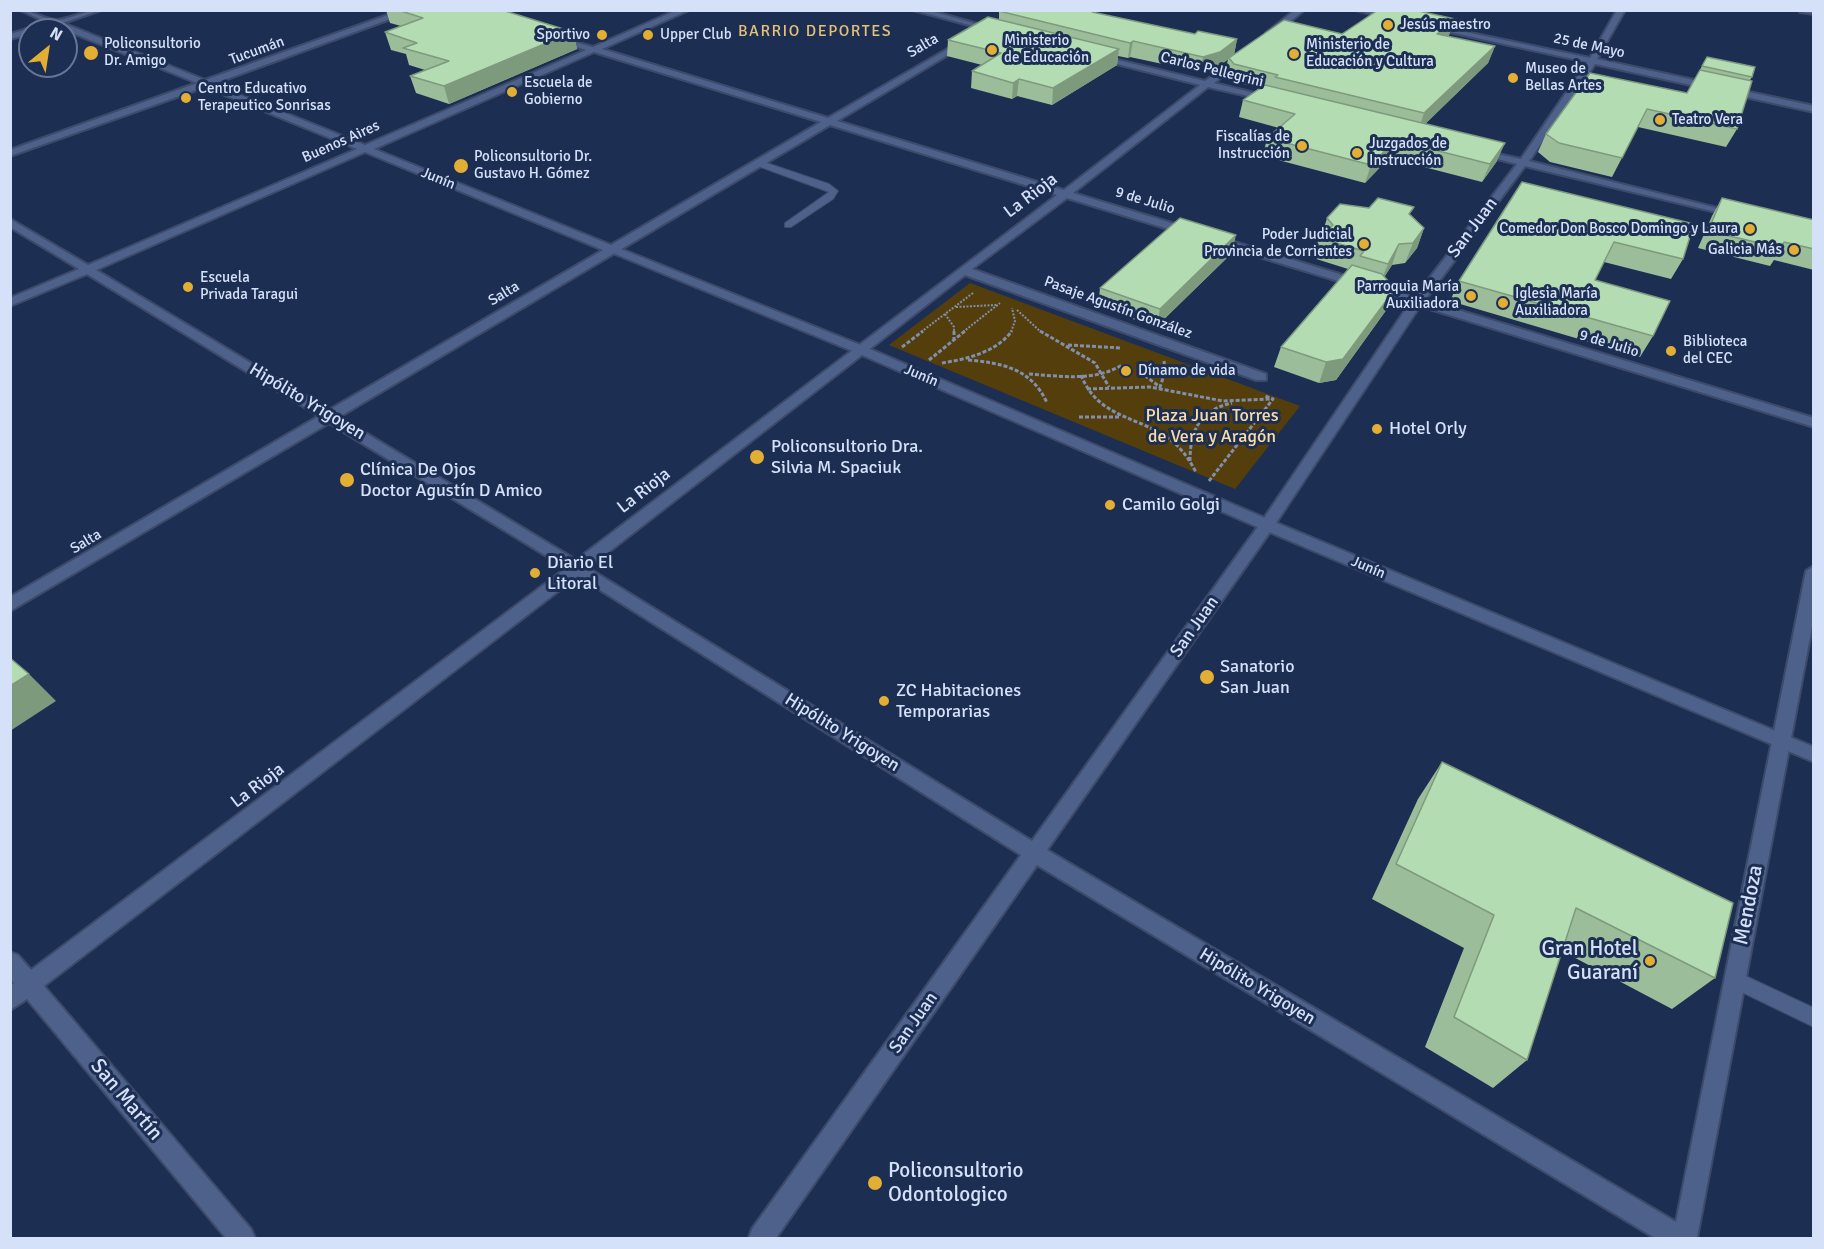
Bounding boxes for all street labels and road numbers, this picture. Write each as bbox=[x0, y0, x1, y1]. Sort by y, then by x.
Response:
street label: Salta bbox=[904, 30, 942, 62]
street label: 25 de Mayo bbox=[1552, 30, 1626, 62]
street label: Tucumán bbox=[227, 33, 287, 69]
street label: Carlos Pellegrini bbox=[1159, 48, 1265, 92]
street label: Buenos Aires bbox=[299, 117, 383, 167]
street label: Junín bbox=[418, 164, 458, 194]
street label: La Rioja bbox=[1000, 169, 1062, 223]
street label: 9 de Julio bbox=[1113, 183, 1177, 219]
street label: San Juan bbox=[1443, 194, 1503, 262]
street label: Pasaje Agustín González bbox=[1042, 273, 1194, 343]
street label: Salta bbox=[485, 278, 523, 310]
street label: 9 de Julio bbox=[1577, 326, 1641, 362]
street label: Hipólito Yrigoyen bbox=[245, 359, 369, 445]
street label: Junín bbox=[901, 361, 941, 391]
street label: La Rioja bbox=[613, 464, 675, 518]
street label: Salta bbox=[67, 526, 105, 558]
street label: Junín bbox=[1348, 553, 1388, 583]
street label: San Juan bbox=[1166, 592, 1224, 662]
street label: Hipólito Yrigoyen bbox=[781, 689, 903, 777]
street label: La Rioja bbox=[227, 759, 289, 813]
street label: Mendoza bbox=[1729, 863, 1769, 947]
street label: Hipólito Yrigoyen bbox=[1195, 944, 1319, 1030]
street label: San Juan bbox=[885, 988, 943, 1058]
street label: San Martín bbox=[85, 1054, 167, 1146]

